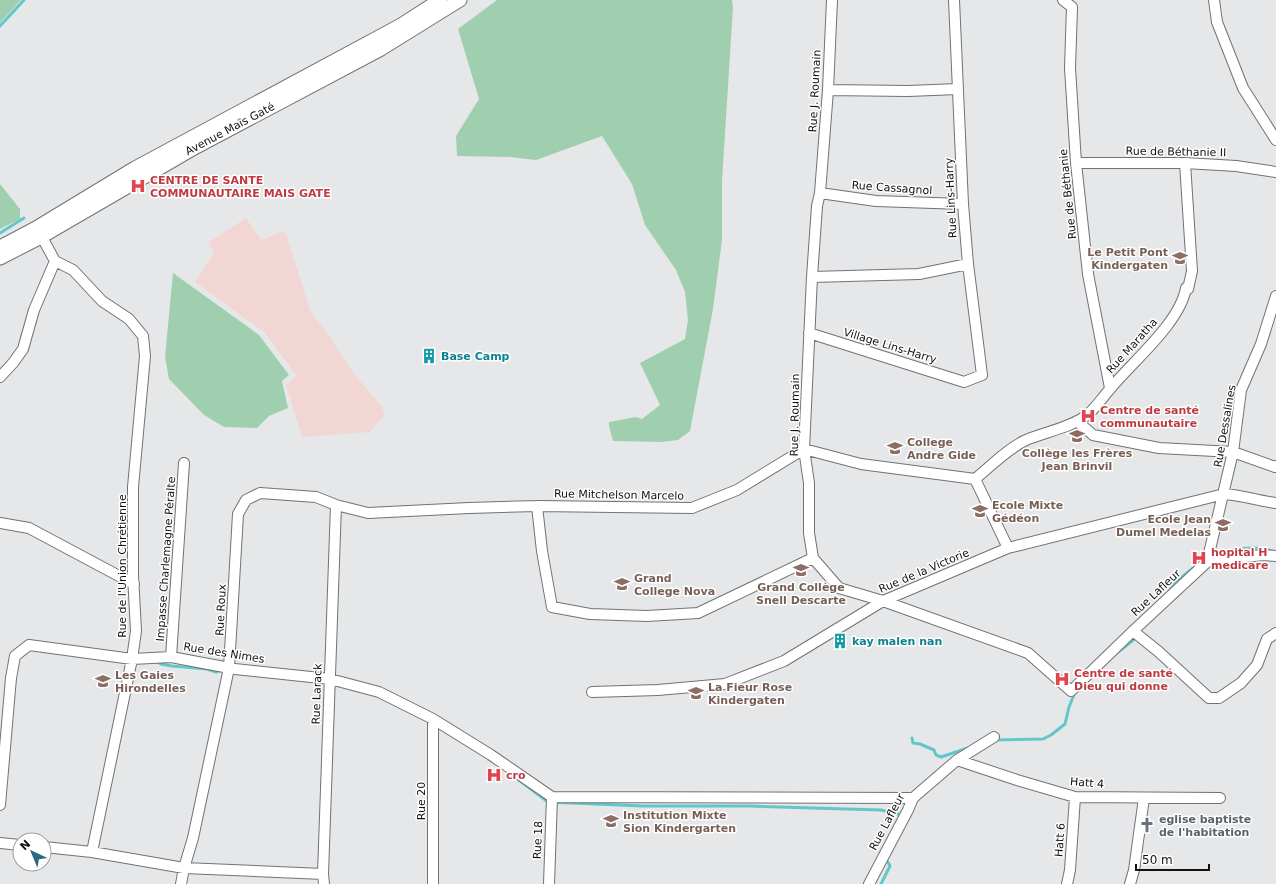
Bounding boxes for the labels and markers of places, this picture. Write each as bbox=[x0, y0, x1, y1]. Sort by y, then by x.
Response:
place label: CENTRE DE SANTE COMMUNAUTAIRE MAIS GATE bbox=[150, 174, 331, 200]
hospital icon: CENTRE DE SANTE COMMUNAUTAIRE MAIS GATE bbox=[129, 177, 147, 195]
place label: Le Petit Pont Kindergaten bbox=[1087, 246, 1168, 272]
school or university icon: Le Petit Pont Kindergaten bbox=[1171, 249, 1189, 267]
building icon: Base Camp bbox=[420, 347, 438, 365]
place label: Base Camp bbox=[441, 350, 510, 363]
place label: Centre de santé communautaire bbox=[1100, 404, 1199, 430]
hospital icon: Centre de santé communautaire bbox=[1079, 407, 1097, 425]
school or university icon: Collège les Frères Jean Brinvil bbox=[1068, 427, 1086, 445]
place label: College Andre Gide bbox=[907, 436, 976, 462]
school or university icon: College Andre Gide bbox=[886, 439, 904, 457]
place label: Collège les Frères Jean Brinvil bbox=[1022, 447, 1133, 473]
place label: Ecole Mixte Gédéon bbox=[992, 499, 1063, 525]
school or university icon: Ecole Mixte Gédéon bbox=[971, 502, 989, 520]
place label: Ecole Jean Dumel Medelas bbox=[1116, 513, 1211, 539]
school or university icon: Ecole Jean Dumel Medelas bbox=[1214, 516, 1232, 534]
place label: hopital H medicare bbox=[1211, 546, 1268, 572]
hospital icon: hopital H medicare bbox=[1190, 549, 1208, 567]
school or university icon: Grand Collège Snell Descarte bbox=[792, 561, 810, 579]
place label: Grand College Nova bbox=[634, 572, 715, 598]
school or university icon: Grand College Nova bbox=[613, 575, 631, 593]
place label: Grand Collège Snell Descarte bbox=[756, 581, 846, 607]
building icon: kay malen nan bbox=[831, 632, 849, 650]
place label: kay malen nan bbox=[852, 635, 942, 648]
place label: Centre de santé Dieu qui donne bbox=[1074, 667, 1173, 693]
place label: Les Gaies Hirondelles bbox=[115, 669, 186, 695]
hospital icon: Centre de santé Dieu qui donne bbox=[1053, 670, 1071, 688]
school or university icon: Les Gaies Hirondelles bbox=[94, 672, 112, 690]
place label: La Fieur Rose Kindergaten bbox=[708, 681, 792, 707]
school or university icon: La Fieur Rose Kindergaten bbox=[687, 684, 705, 702]
hospital icon: cro bbox=[485, 766, 503, 784]
place label: cro bbox=[506, 769, 526, 782]
place label: Institution Mixte Sion Kindergarten bbox=[623, 809, 736, 835]
school or university icon: Institution Mixte Sion Kindergarten bbox=[602, 812, 620, 830]
place label: eglise baptiste de l'habitation bbox=[1159, 813, 1251, 839]
church icon: eglise baptiste de l'habitation bbox=[1138, 816, 1156, 834]

